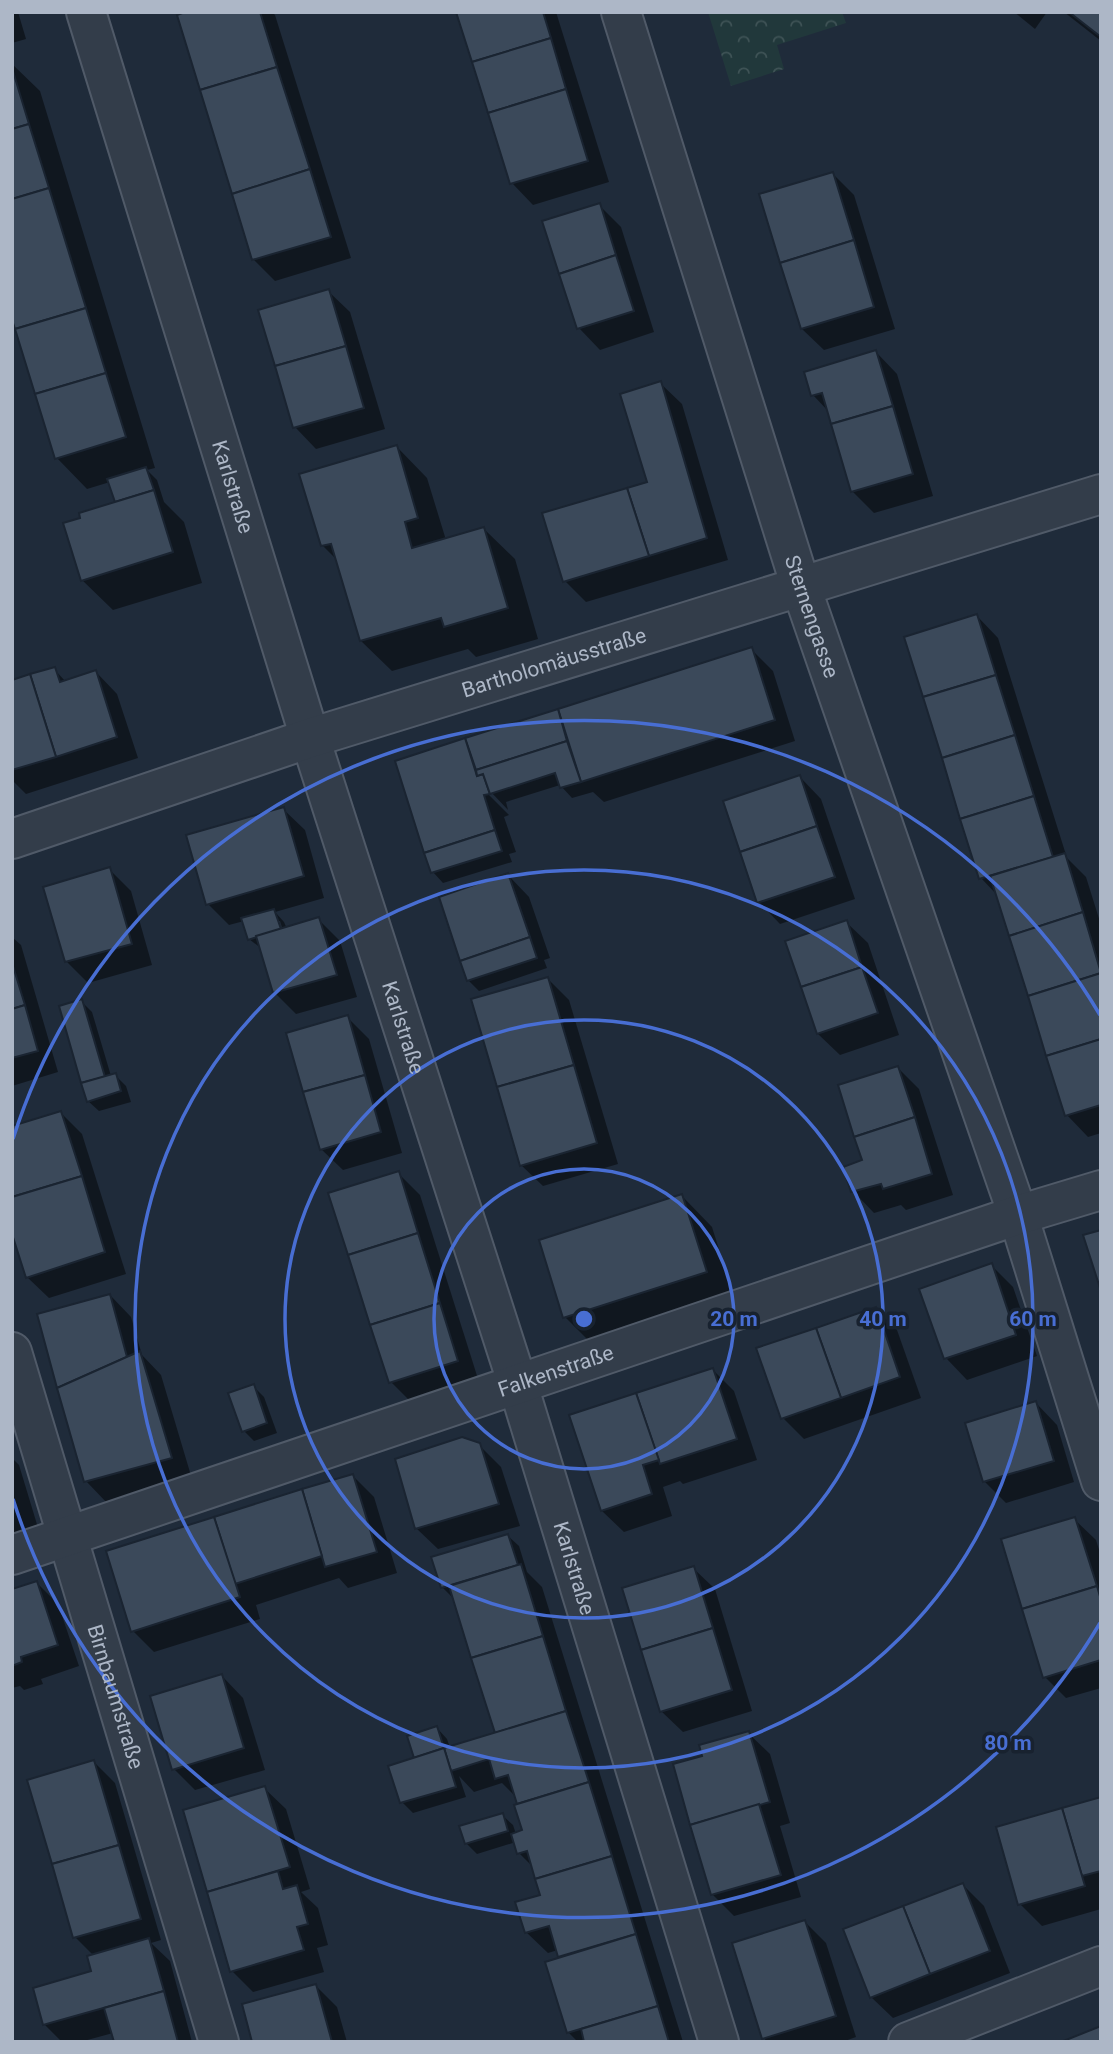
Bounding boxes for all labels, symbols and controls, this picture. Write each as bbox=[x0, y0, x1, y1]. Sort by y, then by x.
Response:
street label: Karlstraße bbox=[207, 437, 258, 536]
street label: Sternengasse bbox=[780, 552, 844, 681]
street label: Bartholomäusstraße bbox=[459, 623, 649, 702]
street label: Karlstraße bbox=[377, 978, 429, 1077]
centre of rings bbox=[572, 1307, 596, 1331]
text: 20 m bbox=[710, 1307, 758, 1331]
text: 40 m bbox=[859, 1307, 907, 1331]
text: 60 m bbox=[1009, 1307, 1057, 1331]
street label: Falkenstraße bbox=[495, 1341, 617, 1402]
street label: Karlstraße bbox=[548, 1519, 600, 1618]
street label: Birnbaumstraße bbox=[82, 1622, 148, 1772]
text: 80 m bbox=[984, 1731, 1032, 1755]

